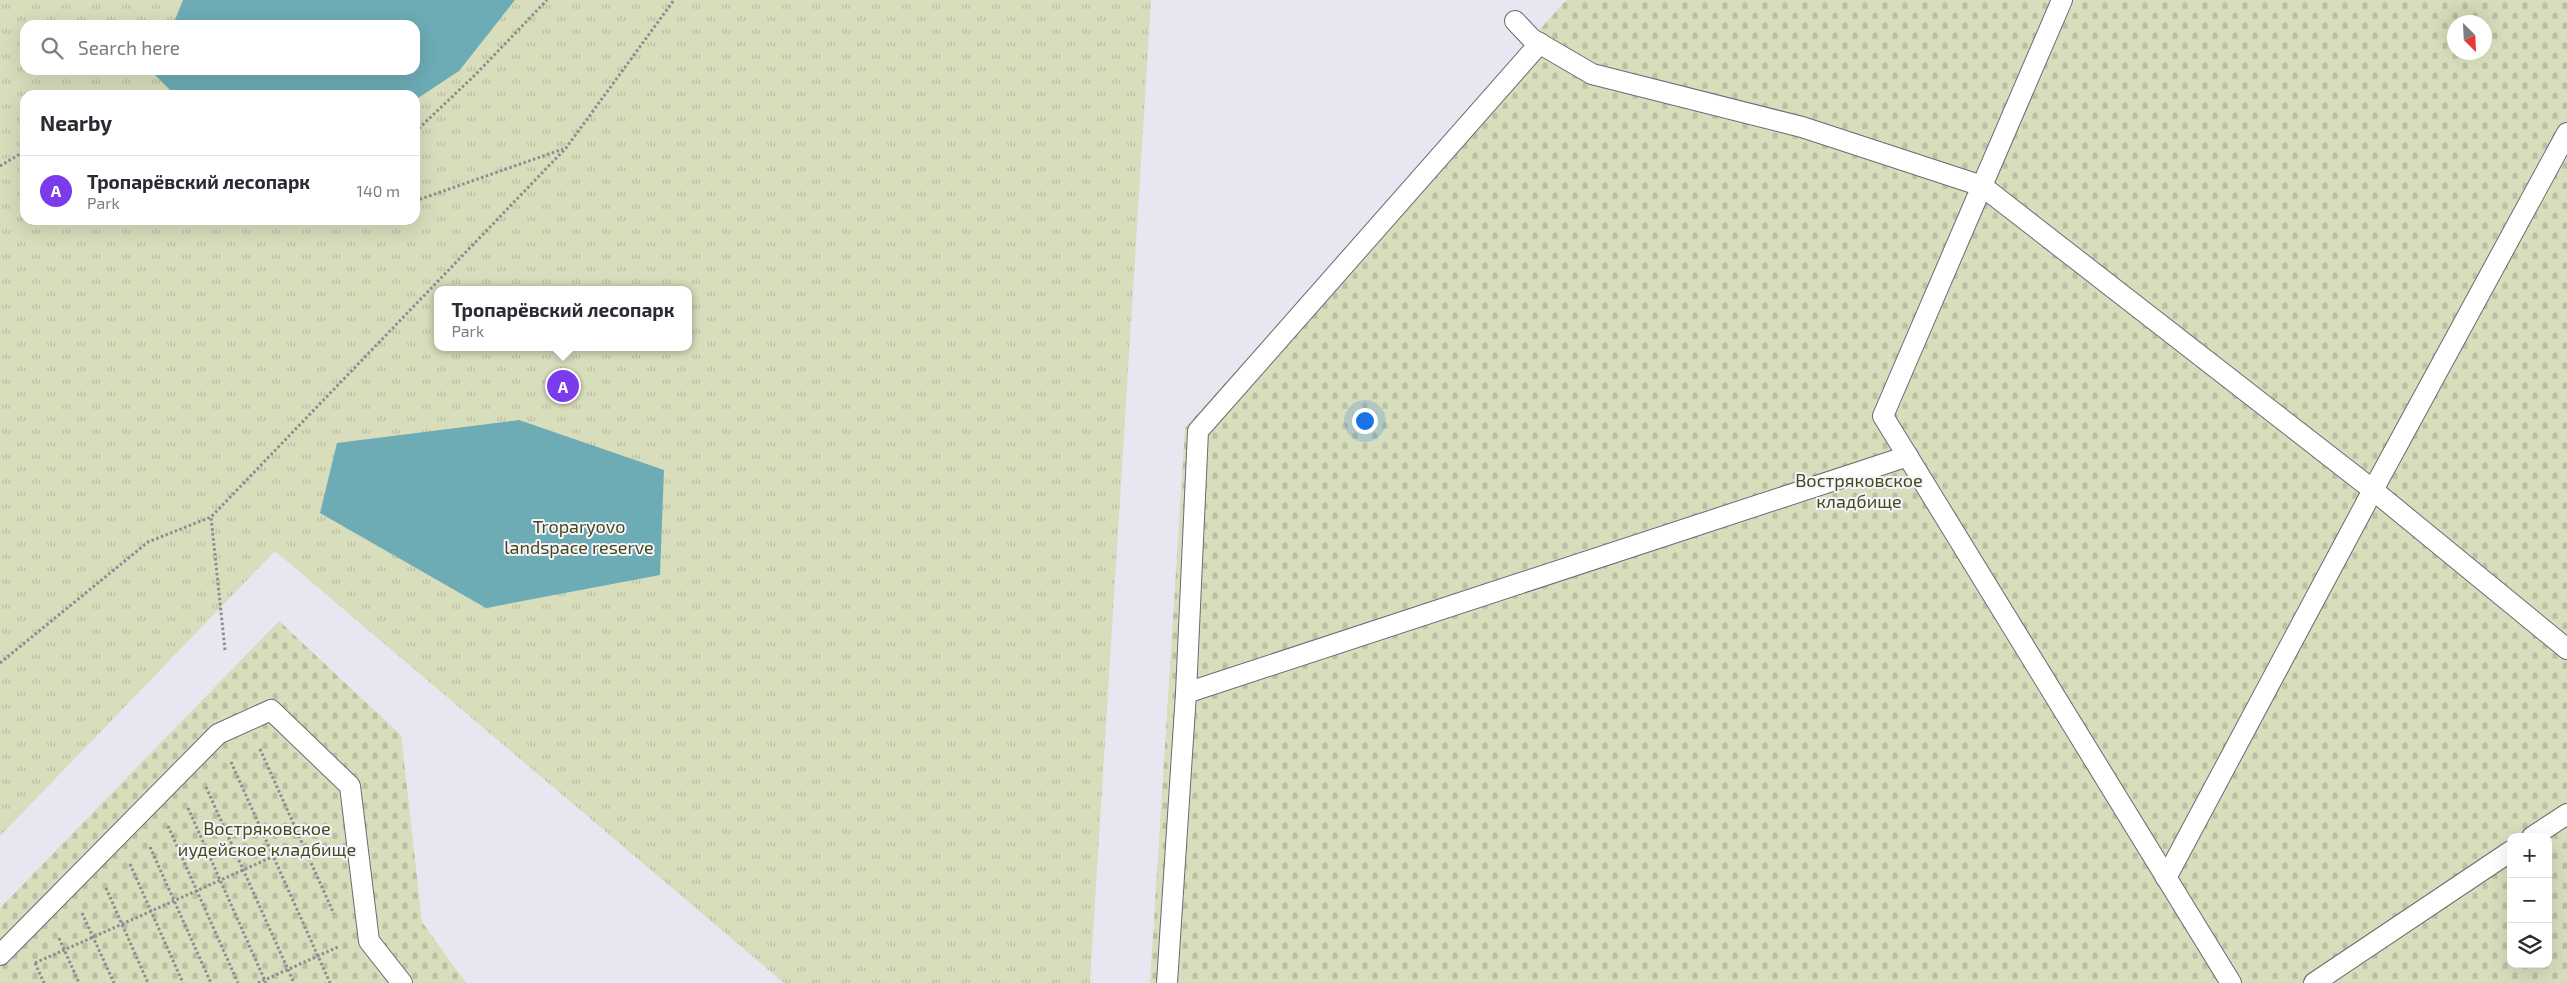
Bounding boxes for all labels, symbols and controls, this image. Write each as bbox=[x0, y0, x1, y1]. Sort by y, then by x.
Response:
north arrow bbox=[2447, 15, 2492, 60]
search box bbox=[20, 20, 420, 75]
icon: search bbox=[38, 34, 66, 62]
text: Search here bbox=[78, 36, 180, 59]
text: Nearby bbox=[40, 110, 112, 135]
text: Тропарёвский лесопарк bbox=[87, 170, 310, 193]
text: A bbox=[51, 181, 61, 200]
text: 140 m bbox=[357, 181, 400, 200]
text: Park bbox=[87, 193, 120, 212]
popup bbox=[434, 286, 692, 351]
text: Тропарёвский лесопарк bbox=[451, 298, 675, 321]
text: Park bbox=[451, 321, 484, 340]
pin: A bbox=[547, 367, 579, 405]
your location bbox=[1352, 408, 1378, 434]
park label: Востряковское кладбище bbox=[1795, 469, 1923, 512]
park label: Troparyovo landspace reserve bbox=[504, 515, 654, 558]
park label: Востряковское иудейское кладбище bbox=[178, 817, 356, 860]
map controls bbox=[2507, 833, 2552, 968]
button: + bbox=[2507, 833, 2552, 878]
button: − bbox=[2507, 878, 2552, 923]
button: layers bbox=[2507, 923, 2552, 968]

